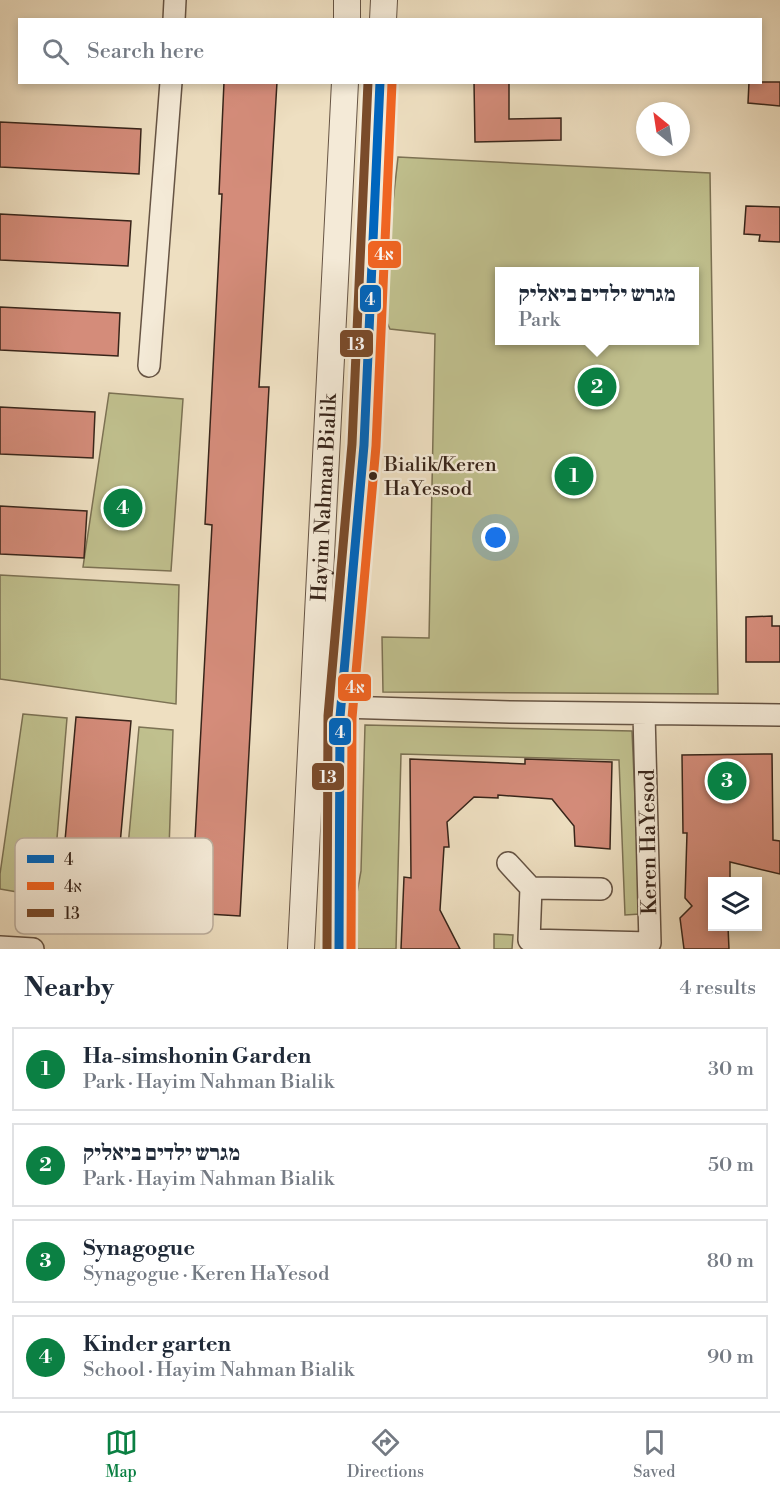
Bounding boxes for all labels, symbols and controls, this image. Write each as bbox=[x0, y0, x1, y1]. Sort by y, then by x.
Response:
search box bbox=[18, 18, 762, 84]
icon: search bbox=[39, 35, 72, 68]
text: Search here bbox=[87, 38, 204, 65]
north arrow bbox=[636, 102, 690, 156]
line badge: 4א bbox=[367, 240, 402, 269]
text: 4א bbox=[374, 245, 394, 265]
popup bbox=[495, 267, 699, 345]
text: מגרש ילדים ביאליק bbox=[518, 281, 676, 308]
line badge: 4 bbox=[359, 284, 382, 313]
text: 4 bbox=[365, 290, 376, 310]
text: Park bbox=[518, 308, 560, 333]
line badge: 13 bbox=[339, 329, 374, 358]
text: 13 bbox=[347, 335, 365, 355]
pin: 2 bbox=[578, 364, 616, 410]
street label: Hayim Nahman Bialik bbox=[307, 392, 343, 602]
place label: Bialik/Keren HaYessod bbox=[383, 453, 497, 502]
pin: 1 bbox=[554, 454, 594, 498]
marker: Bialik/Keren HaYessod bbox=[367, 470, 379, 482]
pin: 4 bbox=[104, 486, 142, 530]
your location bbox=[481, 523, 510, 552]
line badge: 4א bbox=[337, 673, 372, 702]
text: 4א bbox=[345, 678, 365, 698]
line badge: 4 bbox=[328, 717, 352, 746]
text: 4 bbox=[335, 723, 346, 743]
pin: 3 bbox=[708, 758, 746, 804]
line badge: 13 bbox=[311, 762, 345, 791]
text: 13 bbox=[319, 768, 337, 788]
street label: Keren HaYesod bbox=[635, 769, 663, 915]
legend bbox=[15, 838, 213, 934]
text: 4 bbox=[64, 850, 74, 870]
text: 4א bbox=[64, 877, 82, 897]
map controls bbox=[708, 877, 762, 931]
button: layers bbox=[708, 877, 762, 931]
text: 13 bbox=[64, 904, 80, 924]
text: Nearby bbox=[24, 972, 114, 1004]
text: 4 results bbox=[679, 976, 756, 1001]
text: Ha-simshonin Garden bbox=[83, 1043, 311, 1070]
text: 1 bbox=[41, 1057, 50, 1082]
text: 30 m bbox=[708, 1057, 754, 1082]
text: Park · Hayim Nahman Bialik bbox=[83, 1070, 334, 1095]
text: מגרש ילדים ביאליק bbox=[83, 1140, 240, 1167]
text: 2 bbox=[39, 1153, 52, 1178]
text: 50 m bbox=[708, 1153, 754, 1178]
text: Park · Hayim Nahman Bialik bbox=[83, 1167, 334, 1192]
text: Synagogue bbox=[83, 1235, 195, 1262]
text: 3 bbox=[39, 1249, 52, 1274]
text: 80 m bbox=[707, 1249, 754, 1274]
text: Synagogue · Keren HaYesod bbox=[83, 1262, 329, 1287]
text: Kinder garten bbox=[83, 1331, 231, 1358]
text: 4 bbox=[39, 1345, 52, 1370]
text: 90 m bbox=[707, 1345, 754, 1370]
text: School · Hayim Nahman Bialik bbox=[83, 1358, 354, 1383]
tab: Map bbox=[105, 1426, 138, 1482]
tab: Directions bbox=[347, 1426, 424, 1482]
tab: Saved bbox=[633, 1426, 675, 1482]

